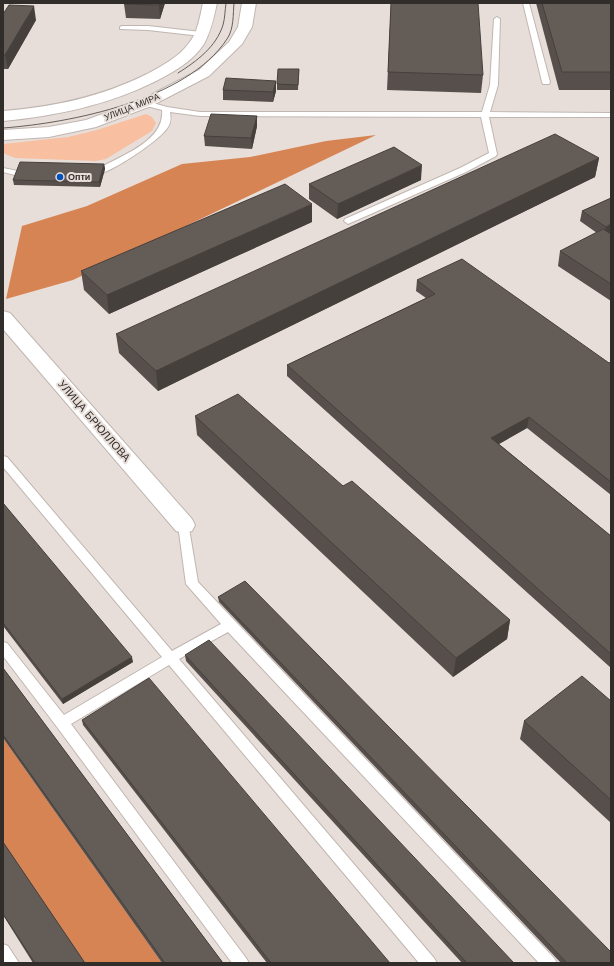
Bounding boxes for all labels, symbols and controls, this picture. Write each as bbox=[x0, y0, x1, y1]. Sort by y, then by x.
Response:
street label: УЛИЦА МИРА bbox=[103, 91, 161, 123]
marker: Опти bbox=[55, 172, 65, 182]
place label: Опти bbox=[68, 172, 90, 182]
street label: УЛИЦА БРЮЛЛОВА bbox=[55, 378, 133, 465]

